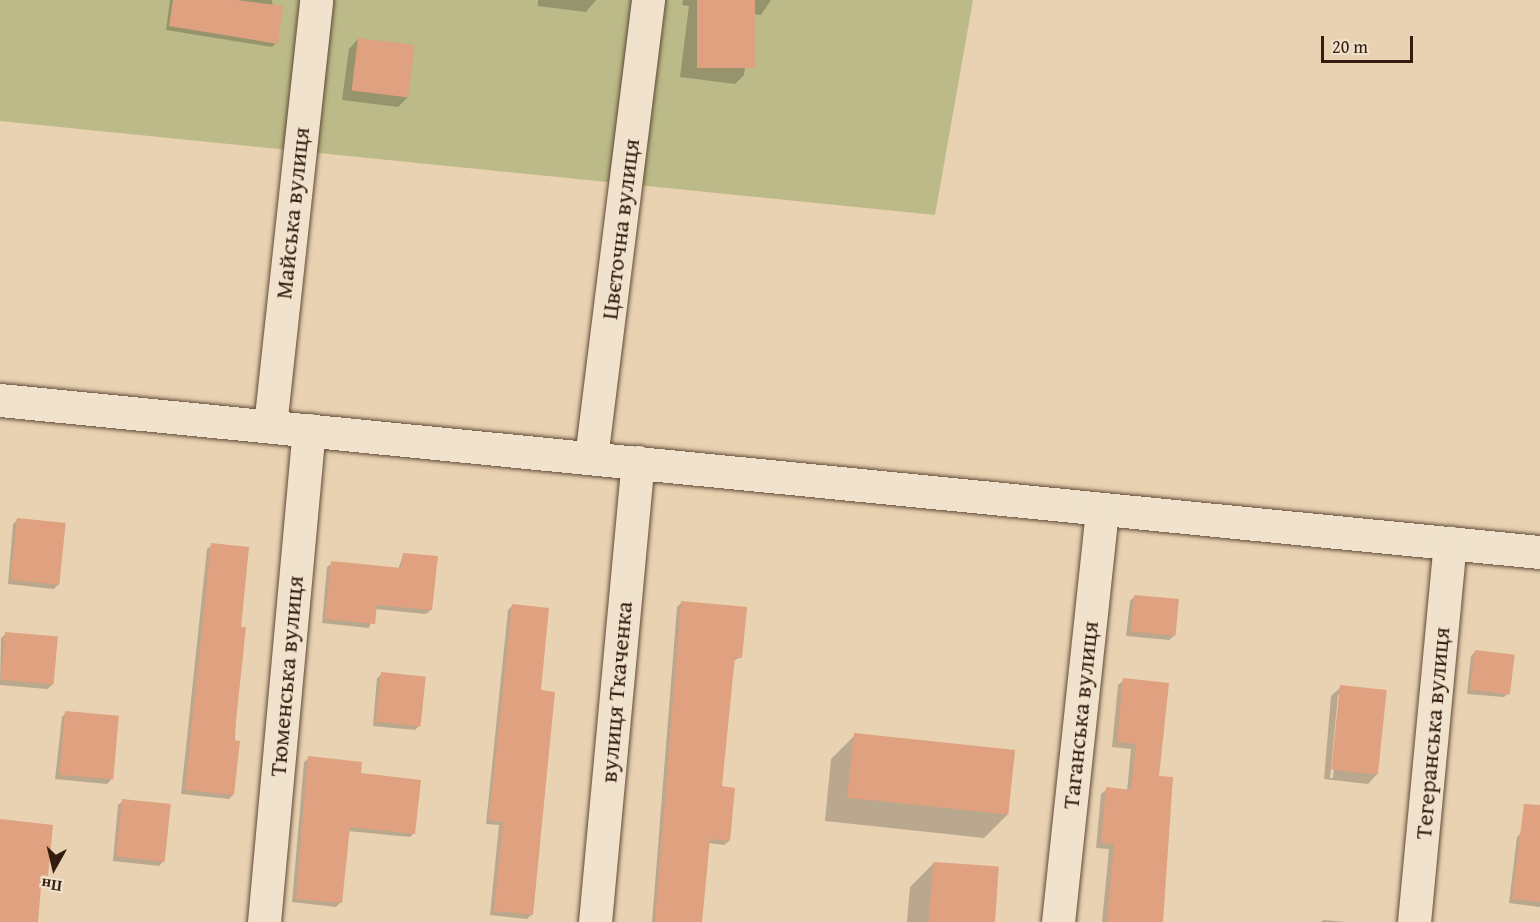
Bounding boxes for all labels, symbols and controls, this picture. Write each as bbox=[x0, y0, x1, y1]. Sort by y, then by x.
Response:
scale bar bbox=[1324, 24, 1416, 62]
text: 20 m bbox=[1332, 33, 1368, 60]
street label: Майська вулиця bbox=[269, 125, 315, 301]
street label: Цвєточна вулиця bbox=[595, 137, 645, 321]
street label: Тюменська вулиця bbox=[263, 574, 309, 778]
street label: вулиця Ткаченка bbox=[594, 600, 638, 784]
street label: Таганська вулиця bbox=[1056, 620, 1104, 810]
street label: Тегеранська вулиця bbox=[1408, 626, 1456, 840]
north arrow bbox=[24, 838, 84, 898]
text: Пн bbox=[40, 873, 63, 899]

